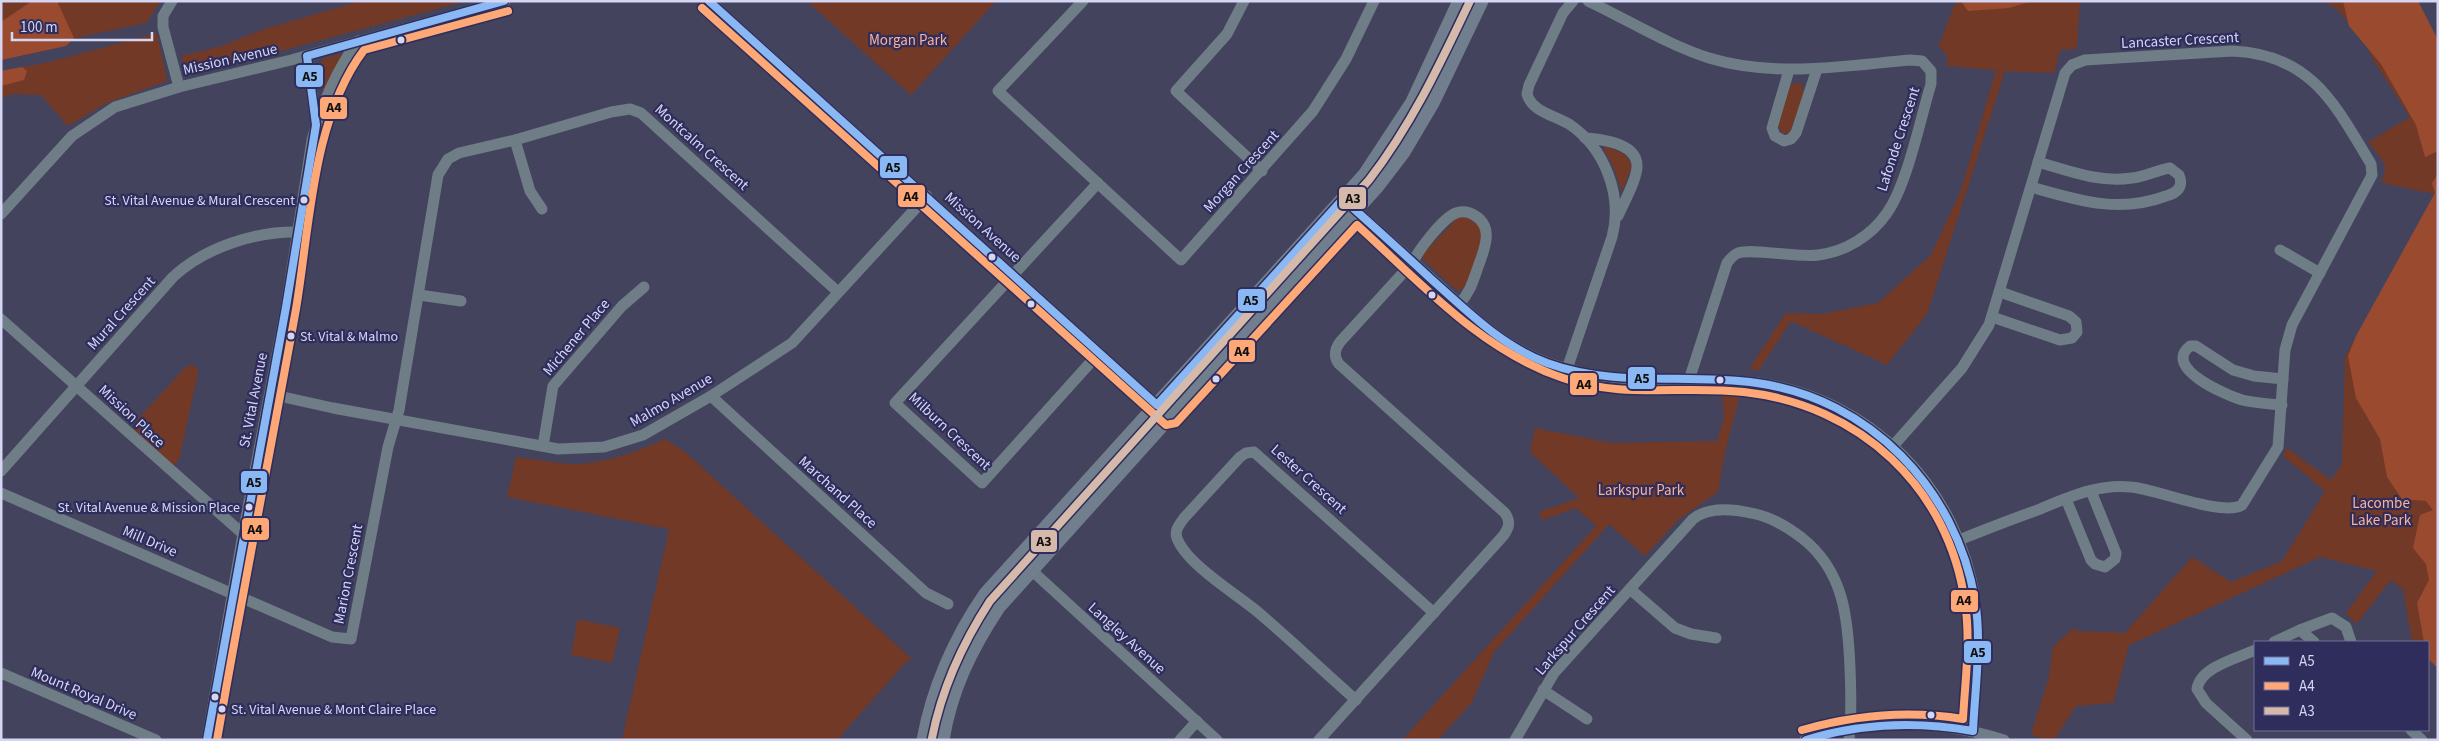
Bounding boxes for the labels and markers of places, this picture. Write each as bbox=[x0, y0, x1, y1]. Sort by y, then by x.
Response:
unlabelled marker bbox=[396, 35, 406, 45]
place label: St. Vital Avenue & Mural Crescent bbox=[104, 191, 295, 211]
marker: St. Vital Avenue & Mural Crescent bbox=[299, 195, 309, 205]
unlabelled marker bbox=[987, 252, 997, 262]
unlabelled marker bbox=[1427, 290, 1437, 300]
unlabelled marker bbox=[1026, 299, 1036, 309]
place label: St. Vital & Malmo bbox=[300, 327, 398, 347]
marker: St. Vital & Malmo bbox=[286, 331, 296, 341]
unlabelled marker bbox=[1211, 374, 1221, 384]
unlabelled marker bbox=[1715, 375, 1725, 385]
place label: St. Vital Avenue & Mission Place bbox=[58, 498, 240, 518]
marker: St. Vital Avenue & Mission Place bbox=[244, 502, 254, 512]
unlabelled marker bbox=[210, 692, 220, 702]
place label: St. Vital Avenue & Mont Claire Place bbox=[231, 700, 436, 720]
marker: St. Vital Avenue & Mont Claire Place bbox=[217, 704, 227, 714]
unlabelled marker bbox=[1926, 710, 1936, 720]

